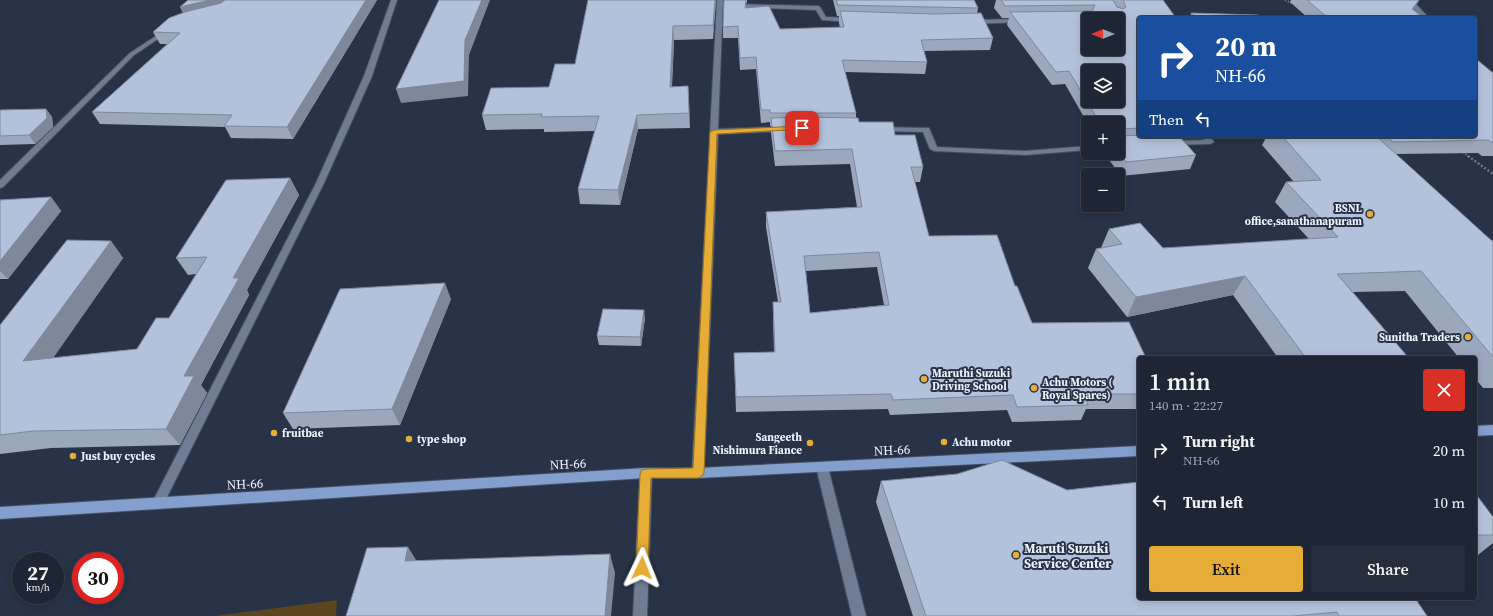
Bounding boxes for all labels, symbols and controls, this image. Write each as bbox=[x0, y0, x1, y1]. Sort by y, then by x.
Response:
north arrow bbox=[1081, 12, 1125, 56]
map controls bbox=[1081, 12, 1125, 212]
text: 20 m bbox=[1215, 27, 1277, 65]
icon: right bbox=[1149, 32, 1201, 84]
text: NH-66 bbox=[1215, 63, 1266, 88]
button: layers bbox=[1081, 64, 1125, 108]
icon: left bbox=[1192, 108, 1214, 130]
text: Then bbox=[1149, 109, 1184, 130]
pin bbox=[785, 111, 819, 145]
button: + bbox=[1081, 116, 1125, 160]
icon: arrive bbox=[791, 117, 813, 139]
button: − bbox=[1081, 168, 1125, 212]
place label: BSNL office,sanathanapuram bbox=[1245, 201, 1363, 229]
marker: BSNL office,sanathanapuram bbox=[1365, 209, 1375, 219]
place label: Sunitha Traders bbox=[1379, 330, 1460, 345]
marker: Sunitha Traders bbox=[1463, 332, 1473, 342]
text: 1 min bbox=[1149, 365, 1211, 398]
place label: Maruthi Suzuki Driving School bbox=[932, 366, 1011, 394]
button: close bbox=[1423, 369, 1465, 411]
marker: Maruthi Suzuki Driving School bbox=[919, 374, 929, 384]
place label: Achu Motors ( Royal Spares) bbox=[1042, 375, 1113, 403]
marker: Achu Motors ( Royal Spares) bbox=[1029, 383, 1039, 393]
text: 140 m · 22:27 bbox=[1149, 397, 1223, 414]
place label: fruitbae bbox=[282, 426, 324, 441]
marker: fruitbae bbox=[269, 428, 279, 438]
place label: Sangeeth Nishimura Fiance bbox=[713, 430, 802, 458]
text: Turn right bbox=[1183, 431, 1255, 452]
place label: type shop bbox=[417, 432, 466, 447]
marker: type shop bbox=[404, 434, 414, 444]
place label: Achu motor bbox=[952, 435, 1013, 450]
marker: Achu motor bbox=[939, 437, 949, 447]
marker: Sangeeth Nishimura Fiance bbox=[805, 438, 815, 448]
icon: right bbox=[1149, 439, 1171, 461]
text: 20 m bbox=[1433, 440, 1465, 461]
street label: NH-66 bbox=[873, 441, 911, 459]
place label: Just buy cycles bbox=[80, 449, 155, 464]
marker: Just buy cycles bbox=[68, 451, 78, 461]
text: NH-66 bbox=[1183, 452, 1220, 469]
street label: NH-66 bbox=[549, 455, 587, 473]
street label: NH-66 bbox=[226, 475, 264, 493]
icon: left bbox=[1149, 491, 1171, 513]
text: Turn left bbox=[1183, 492, 1243, 513]
text: 10 m bbox=[1433, 492, 1465, 513]
place label: Maruti Suzuki Service Center bbox=[1024, 540, 1112, 572]
button: Exit bbox=[1149, 546, 1303, 592]
button: Share bbox=[1311, 546, 1465, 592]
position arrow bbox=[621, 547, 663, 589]
marker: Maruti Suzuki Service Center bbox=[1011, 550, 1021, 560]
speed limit sign: 30 bbox=[72, 552, 124, 604]
text: 27 bbox=[27, 559, 49, 587]
text: km/h bbox=[26, 581, 50, 594]

